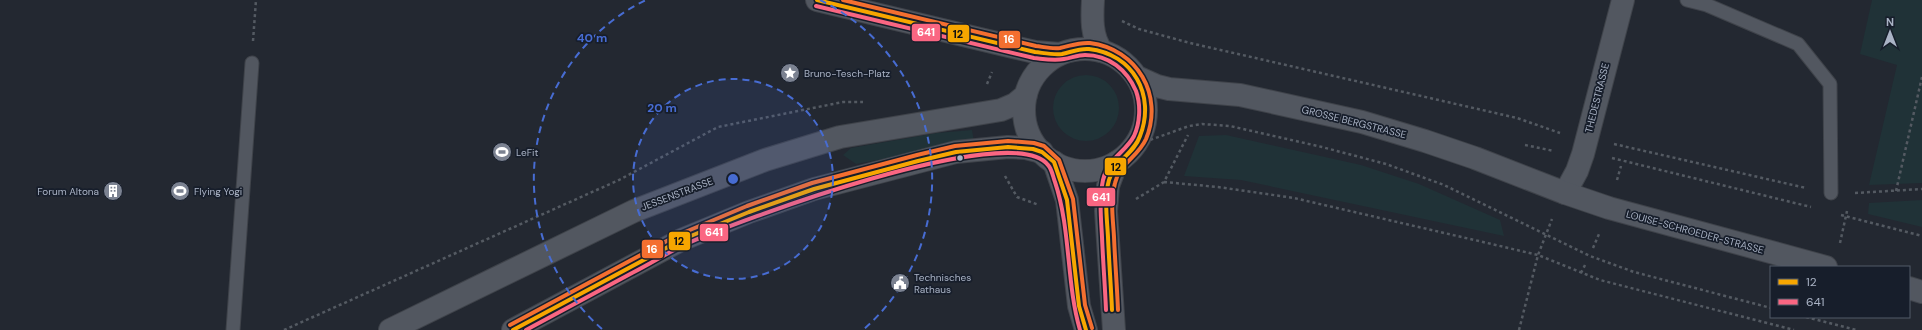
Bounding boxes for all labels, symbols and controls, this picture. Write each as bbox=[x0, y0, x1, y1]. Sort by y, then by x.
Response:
north arrow bbox=[1870, 12, 1910, 52]
text: N bbox=[1886, 15, 1894, 29]
line badge: 641 bbox=[911, 23, 941, 42]
line badge: 12 bbox=[947, 24, 970, 43]
text: 641 bbox=[917, 25, 935, 39]
text: 12 bbox=[953, 27, 963, 41]
text: 40 m bbox=[577, 30, 607, 46]
line badge: 16 bbox=[998, 30, 1021, 49]
text: 16 bbox=[1004, 32, 1015, 46]
street label: THEDESTRASSE bbox=[1582, 61, 1612, 134]
place icon: Bruno-Tesch-Platz bbox=[779, 62, 801, 84]
place label: Bruno-Tesch-Platz bbox=[804, 67, 891, 80]
text: 20 m bbox=[647, 100, 677, 116]
street label: GROSSE BERGSTRASSE bbox=[1300, 103, 1408, 141]
sports icon: LeFit bbox=[491, 141, 513, 163]
place label: LeFit bbox=[516, 146, 538, 159]
unlabelled marker bbox=[955, 153, 965, 163]
line badge: 12 bbox=[1104, 157, 1127, 176]
text: 12 bbox=[1111, 160, 1121, 174]
centre of rings bbox=[726, 172, 740, 186]
street label: JESSENSTRASSE bbox=[639, 174, 715, 214]
building icon: Forum Altona bbox=[102, 180, 124, 202]
sports icon: Flying Yogi bbox=[169, 180, 191, 202]
place label: Forum Altona bbox=[37, 185, 99, 198]
place label: Flying Yogi bbox=[194, 185, 242, 198]
line badge: 641 bbox=[1086, 187, 1116, 207]
text: 641 bbox=[1092, 190, 1110, 204]
street label: LOUISE-SCHROEDER-STRASSE bbox=[1625, 207, 1766, 257]
line badge: 641 bbox=[699, 223, 729, 242]
text: 641 bbox=[705, 225, 723, 239]
line badge: 12 bbox=[668, 231, 691, 251]
text: 12 bbox=[674, 234, 684, 248]
line badge: 16 bbox=[641, 239, 664, 259]
text: 16 bbox=[647, 242, 658, 256]
legend bbox=[1770, 266, 1910, 318]
place label: Technisches Rathaus bbox=[914, 271, 971, 296]
public building icon: Technisches Rathaus bbox=[889, 272, 911, 294]
text: 12 bbox=[1806, 274, 1817, 290]
text: 641 bbox=[1806, 294, 1825, 310]

